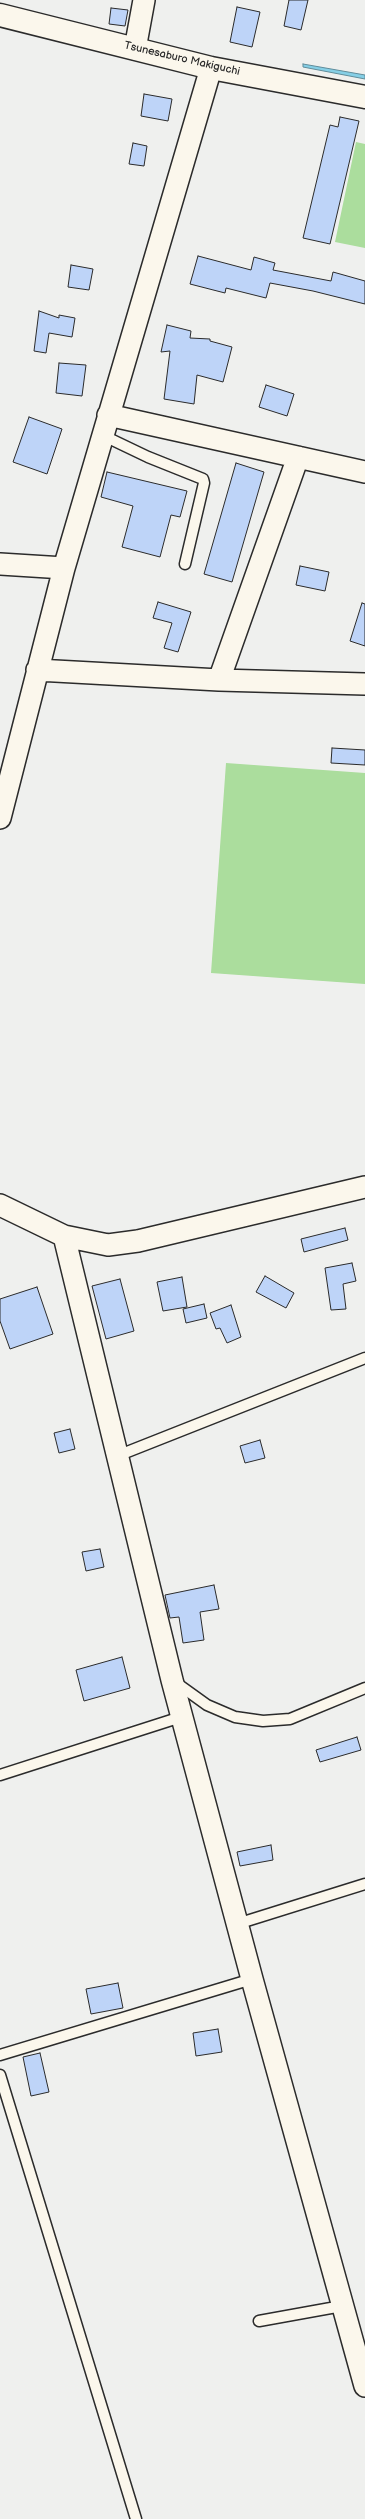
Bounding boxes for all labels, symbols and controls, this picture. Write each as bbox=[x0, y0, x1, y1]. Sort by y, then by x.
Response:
street label: Tsunesaburo Makiguchi bbox=[123, 39, 241, 79]

